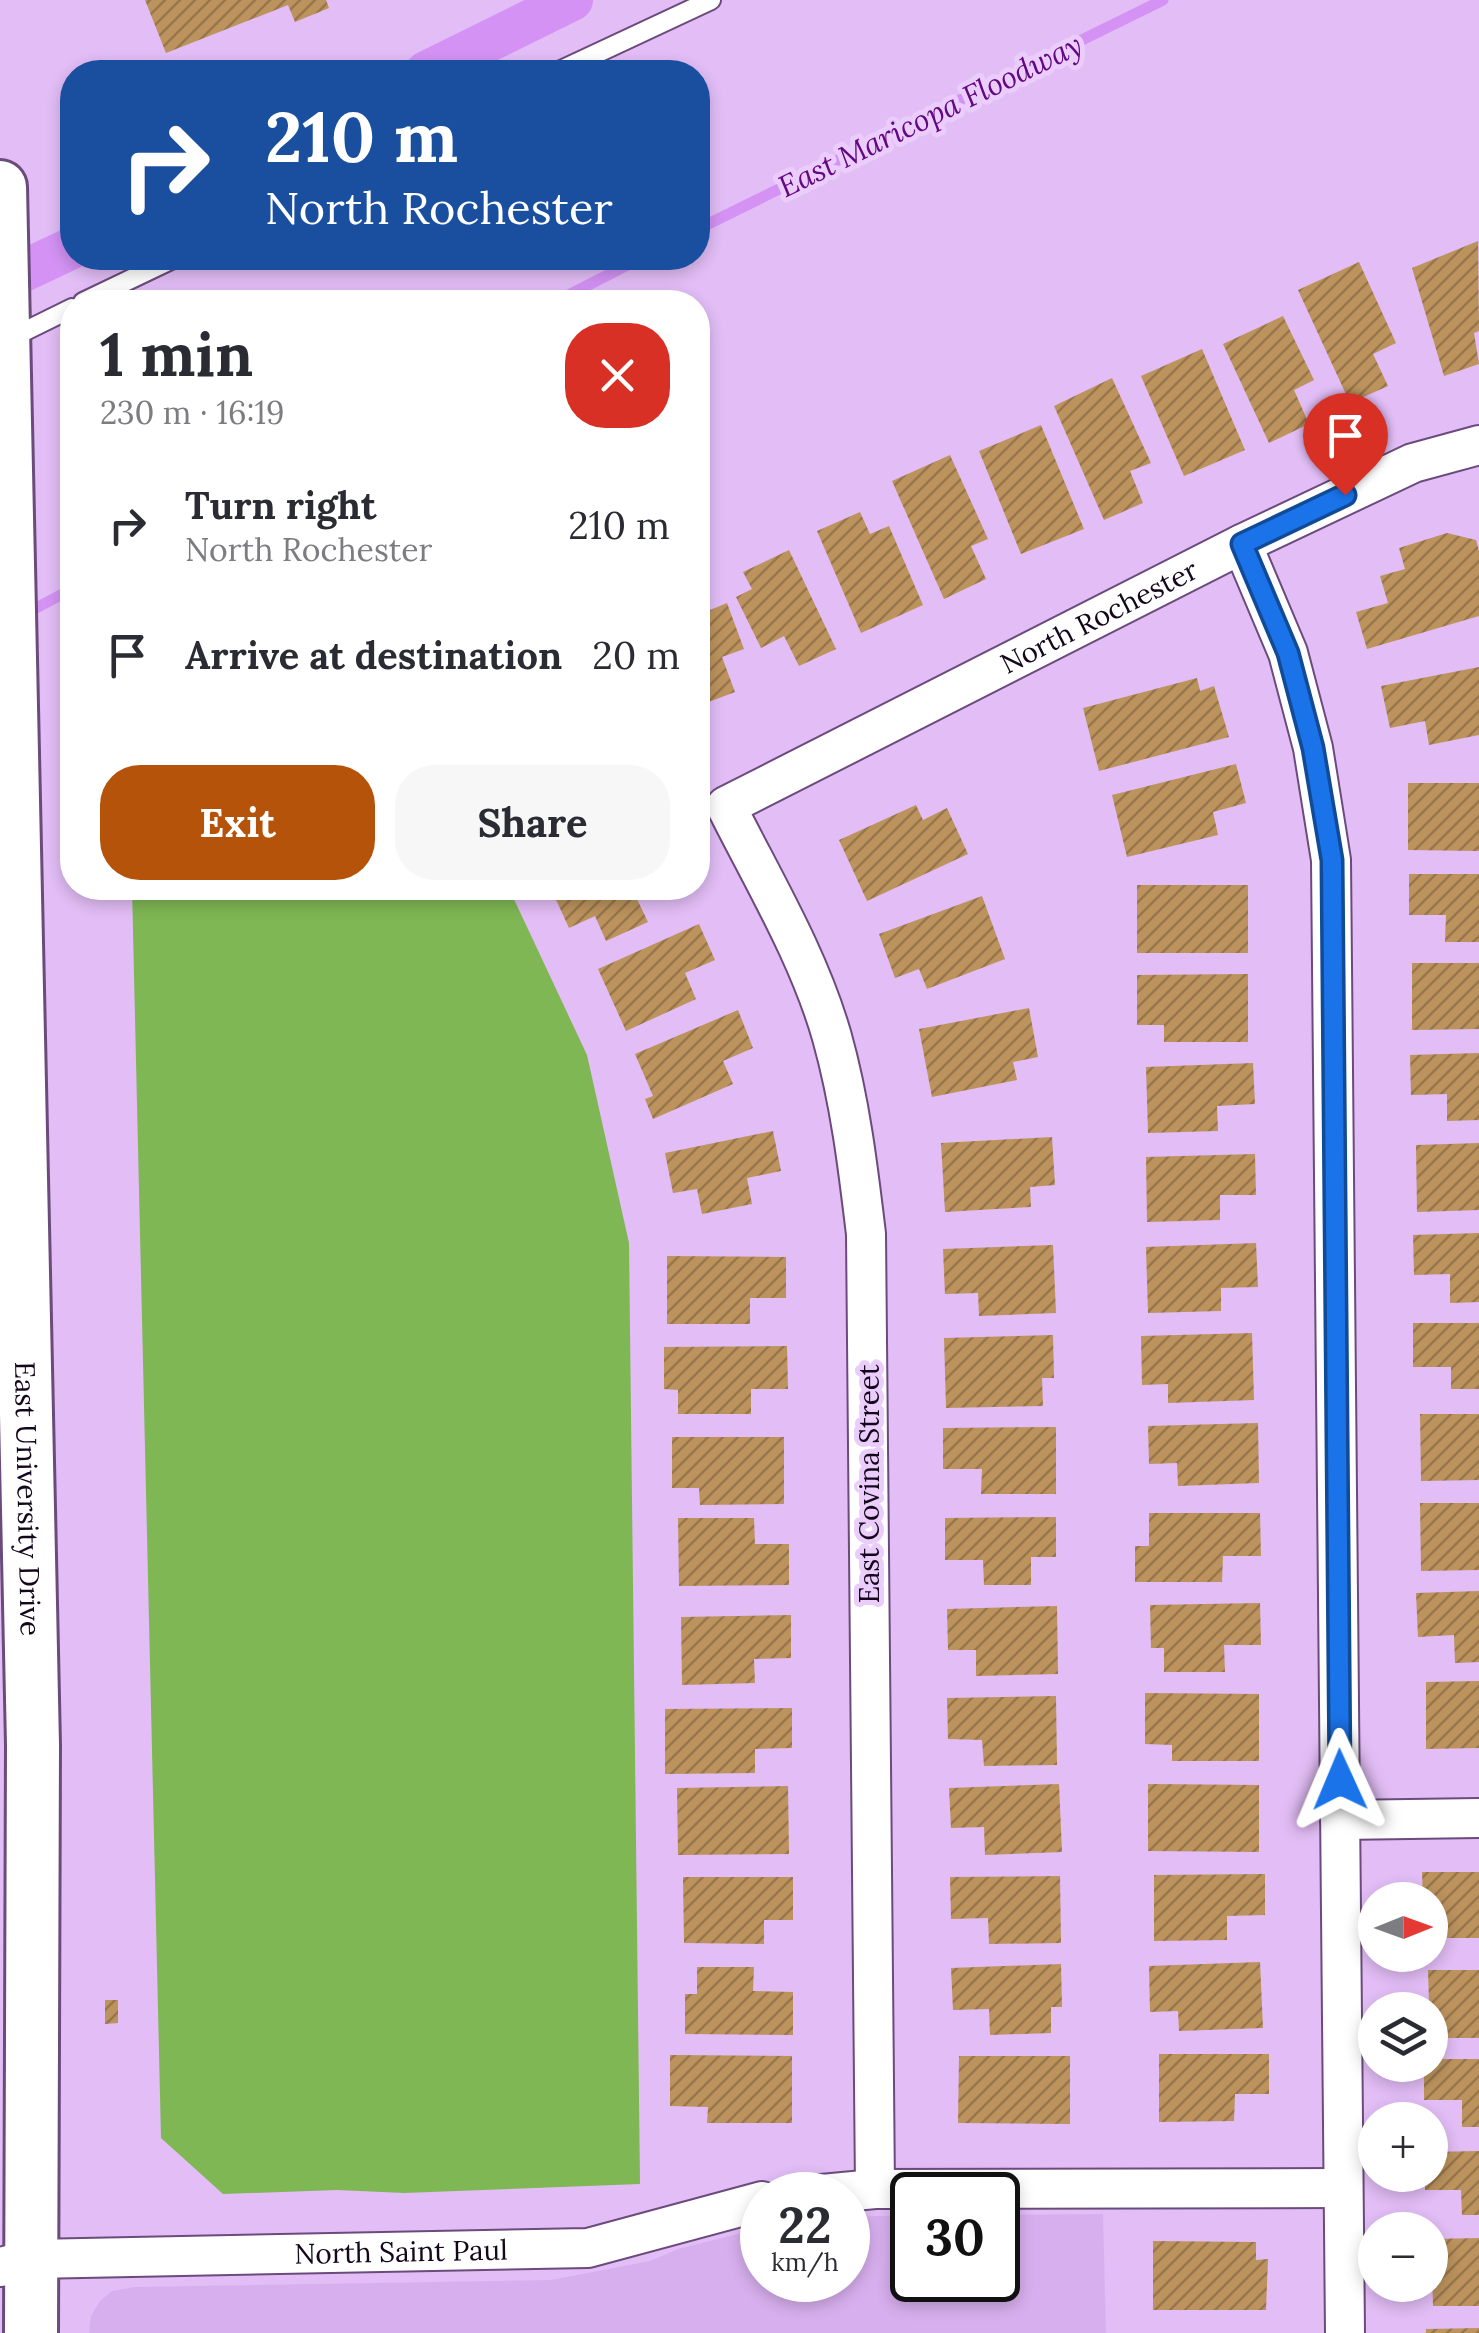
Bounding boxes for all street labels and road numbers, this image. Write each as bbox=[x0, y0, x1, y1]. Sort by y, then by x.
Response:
street label: North Rochester bbox=[994, 552, 1204, 682]
street label: East University Drive bbox=[7, 1361, 49, 1636]
street label: East Covina Street bbox=[851, 1364, 887, 1604]
street label: North Saint Paul bbox=[294, 2232, 508, 2272]

